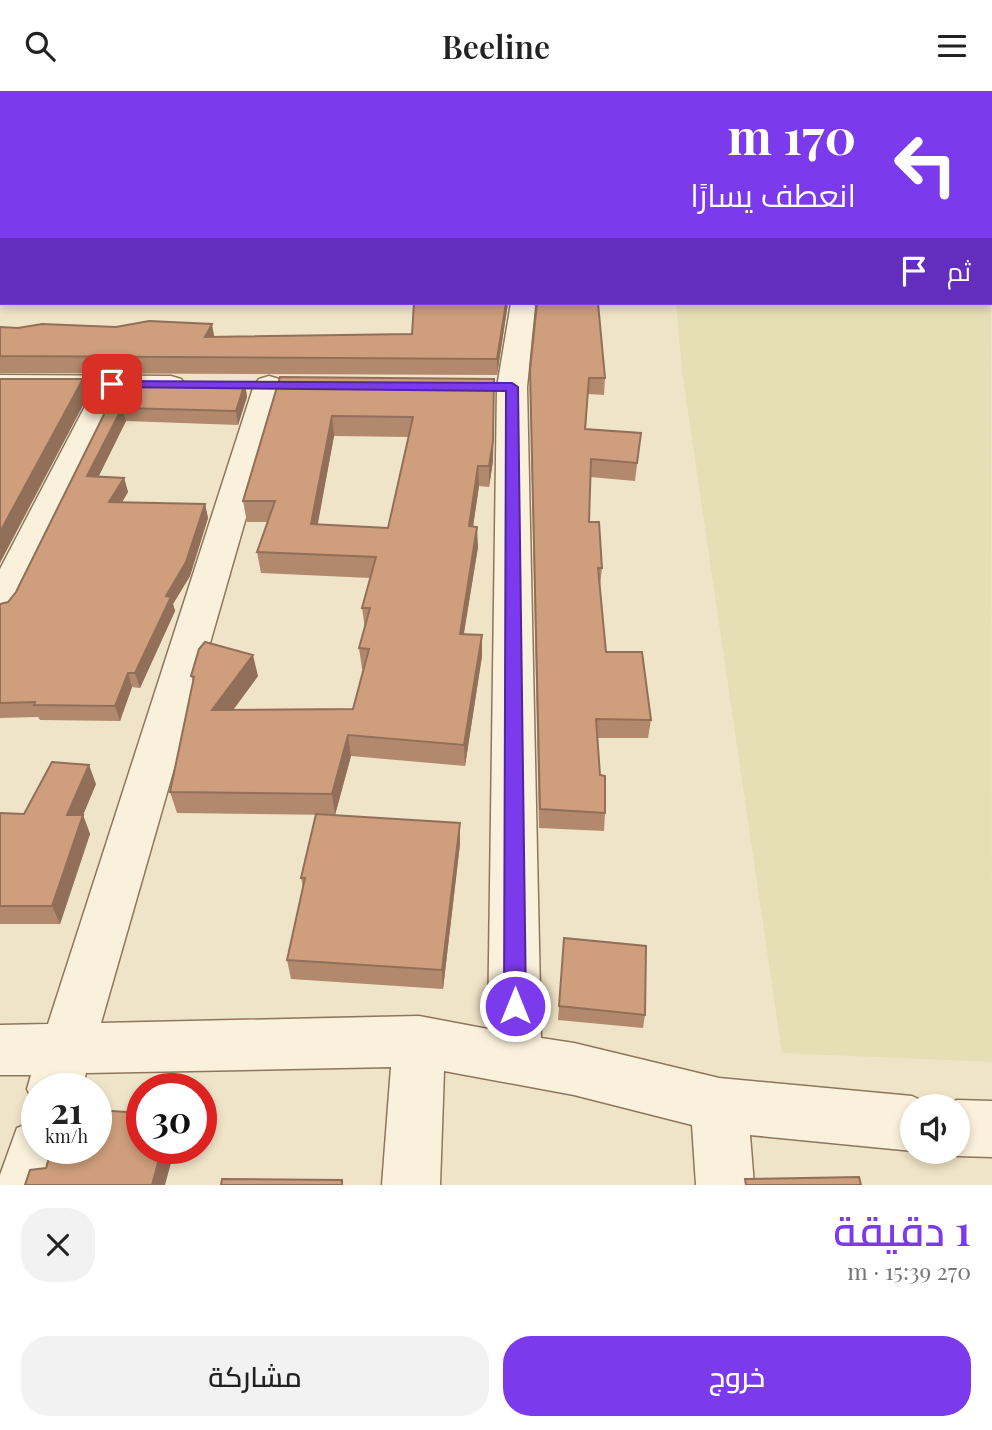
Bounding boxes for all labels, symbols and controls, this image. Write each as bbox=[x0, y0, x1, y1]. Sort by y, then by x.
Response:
text: Beeline bbox=[442, 24, 550, 67]
icon: search bbox=[21, 27, 59, 65]
icon: menu bbox=[933, 27, 971, 65]
text: 170 m bbox=[728, 102, 856, 167]
icon: left bbox=[880, 119, 971, 210]
text: انعطف يسارًا bbox=[690, 172, 856, 215]
icon: arrive bbox=[895, 252, 933, 290]
text: ثم bbox=[947, 253, 971, 288]
pin bbox=[82, 354, 142, 414]
icon: arrive bbox=[93, 365, 131, 403]
position arrow bbox=[478, 969, 552, 1043]
speed limit sign: 30 bbox=[126, 1073, 217, 1164]
text: 21 bbox=[51, 1086, 82, 1133]
map controls bbox=[900, 1094, 970, 1164]
button: sound bbox=[900, 1094, 970, 1164]
text: km/h bbox=[45, 1124, 88, 1148]
text: 1 دقيقة bbox=[833, 1201, 971, 1257]
button: close bbox=[21, 1208, 95, 1282]
text: 270 m · 15:39 bbox=[847, 1255, 971, 1286]
button: مشاركة bbox=[21, 1336, 489, 1416]
button: خروج bbox=[503, 1336, 971, 1416]

